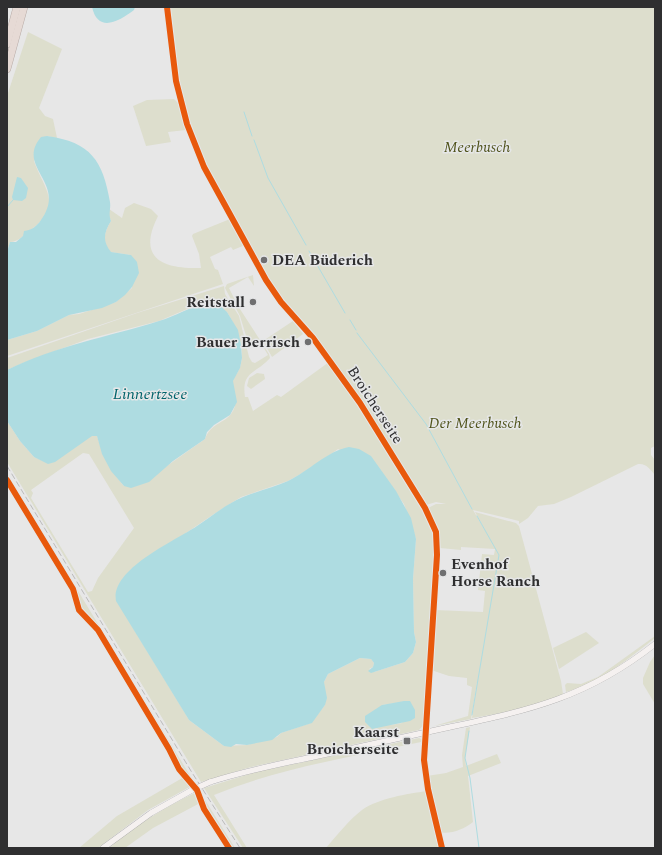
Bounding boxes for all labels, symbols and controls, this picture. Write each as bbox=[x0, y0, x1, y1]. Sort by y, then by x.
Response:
park label: Meerbusch bbox=[444, 136, 511, 159]
place label: DEA Büderich bbox=[272, 249, 373, 272]
marker: DEA Büderich bbox=[259, 255, 269, 265]
place label: Reitstall bbox=[186, 291, 245, 314]
marker: Reitstall bbox=[248, 297, 258, 307]
place label: Bauer Berrisch bbox=[196, 331, 300, 354]
marker: Bauer Berrisch bbox=[303, 337, 313, 347]
street label: Broicherseite bbox=[341, 362, 409, 448]
water label: Linnertzsee bbox=[113, 382, 187, 406]
park label: Der Meerbusch bbox=[429, 412, 522, 435]
place label: Evenhof Horse Ranch bbox=[451, 553, 540, 593]
marker: Evenhof Horse Ranch bbox=[438, 568, 448, 578]
place label: Kaarst Broicherseite bbox=[306, 721, 399, 761]
marker: Kaarst Broicherseite bbox=[402, 736, 412, 746]

